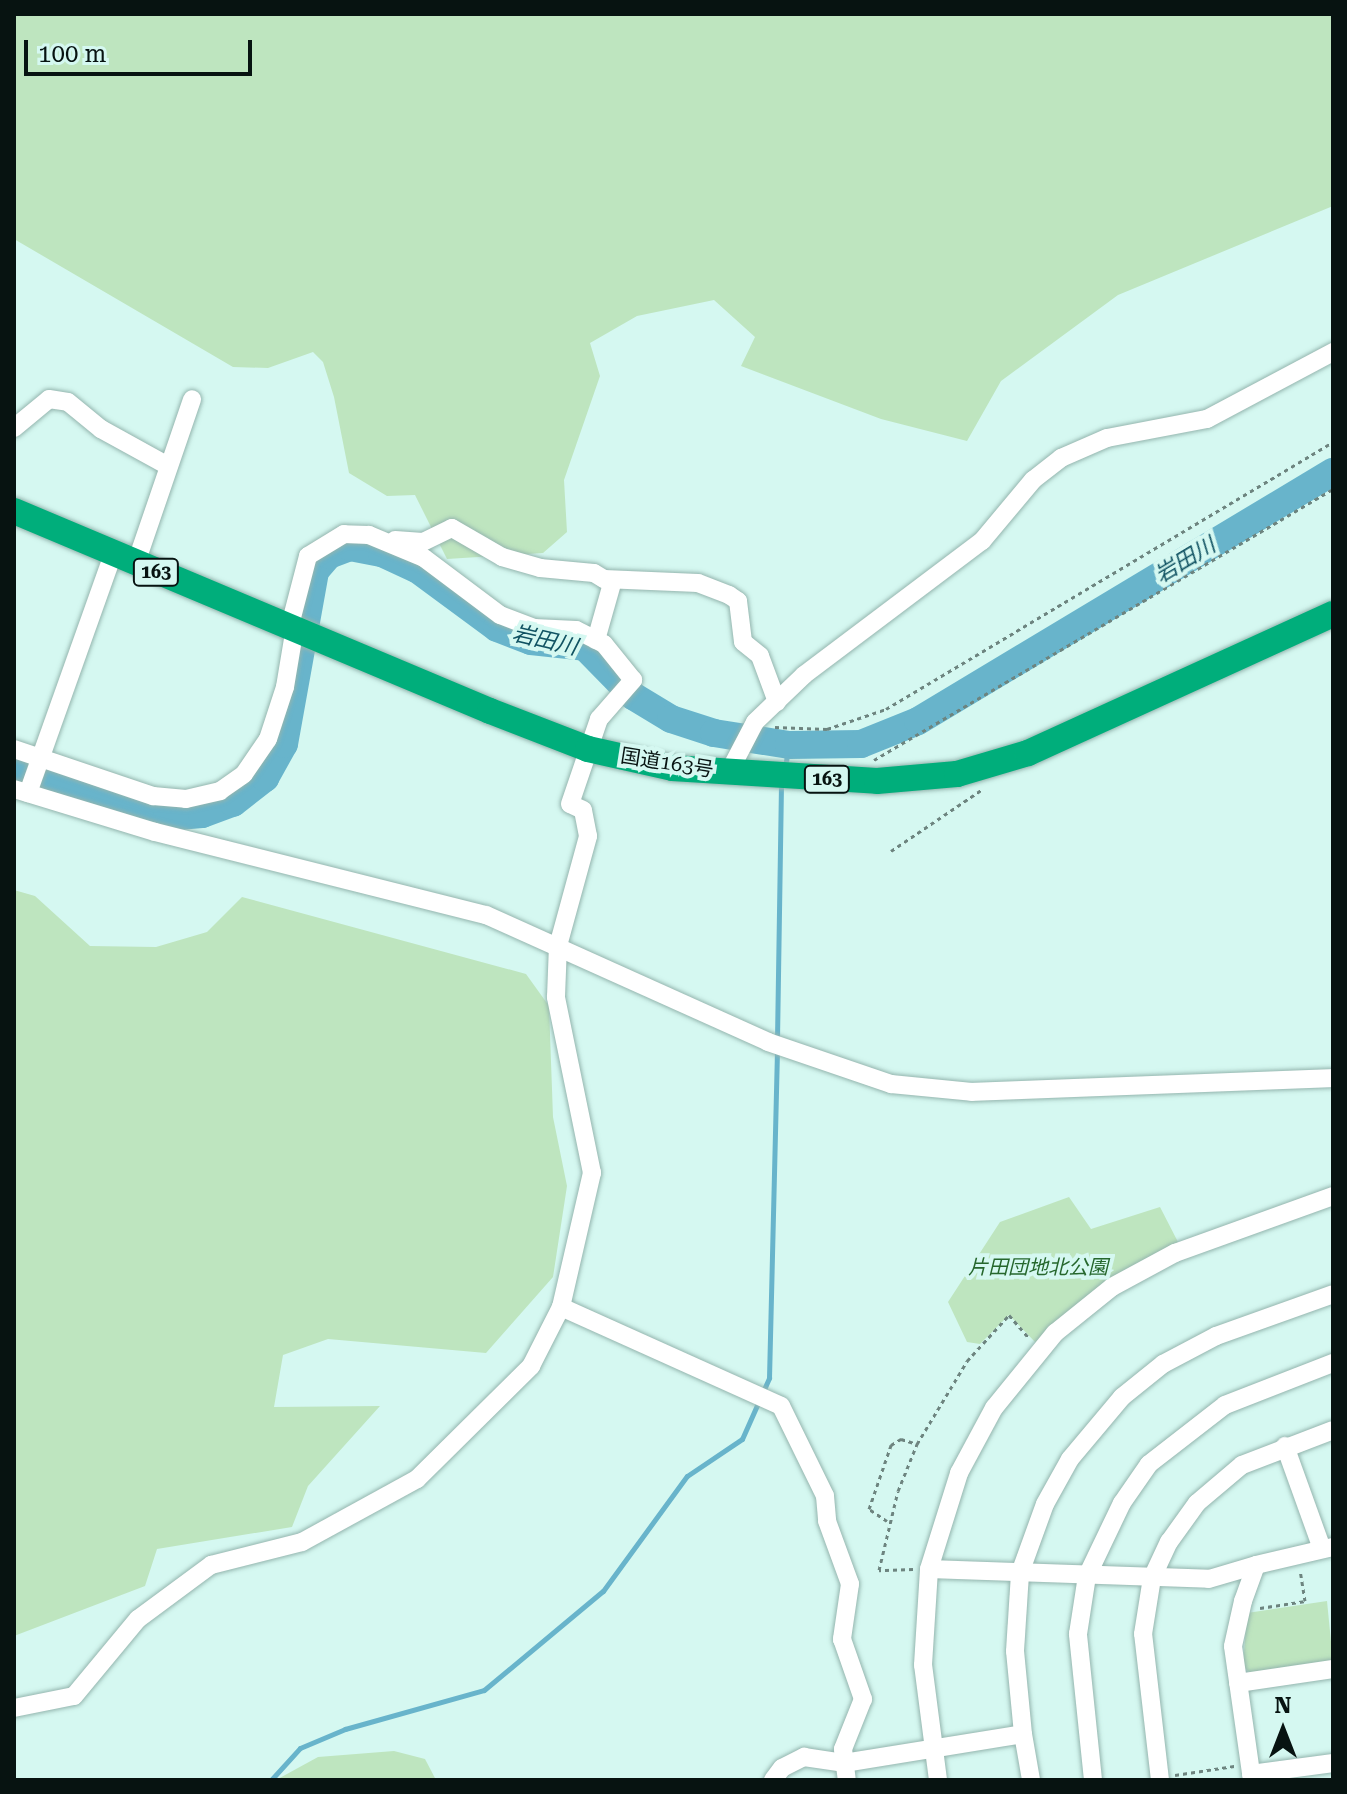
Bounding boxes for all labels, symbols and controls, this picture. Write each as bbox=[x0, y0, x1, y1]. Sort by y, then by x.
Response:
scale bar bbox=[28, 24, 256, 74]
text: 100 m bbox=[38, 40, 106, 68]
water label: 岩田川 bbox=[1150, 532, 1220, 588]
road number: 163 bbox=[132, 558, 180, 586]
water label: 岩田川 bbox=[510, 620, 580, 660]
street label: 国道163号 bbox=[619, 744, 715, 782]
road number: 163 bbox=[803, 765, 851, 793]
park label: 片田団地北公園 bbox=[968, 1255, 1108, 1279]
north arrow bbox=[1243, 1690, 1323, 1770]
text: N bbox=[1275, 1693, 1291, 1718]

